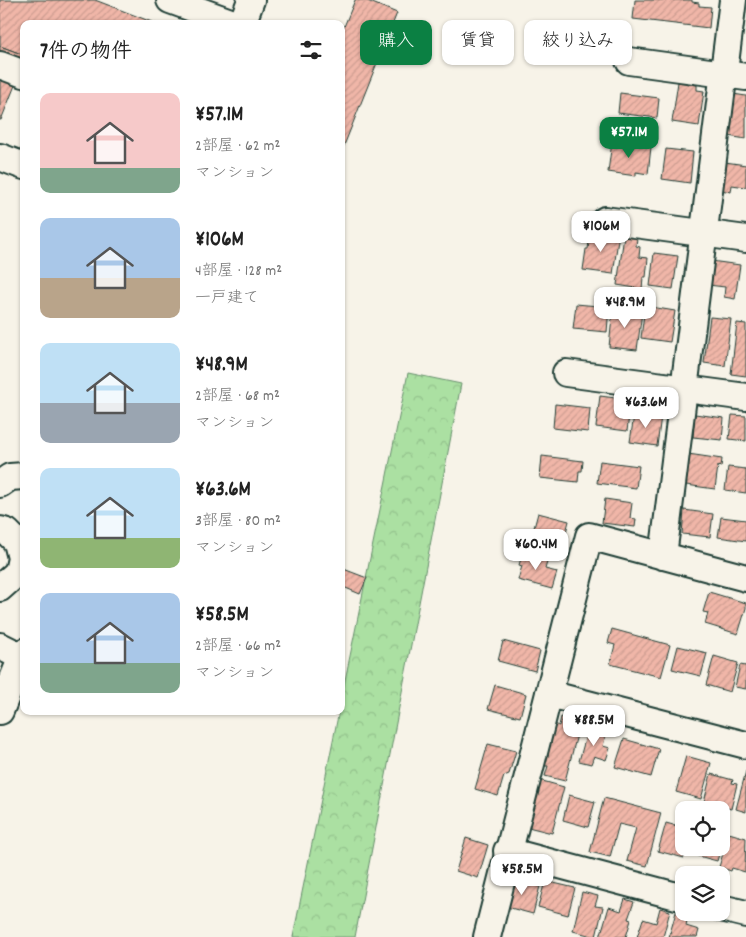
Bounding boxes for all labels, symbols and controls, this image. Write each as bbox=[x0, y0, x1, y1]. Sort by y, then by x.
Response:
chip: 購入 bbox=[360, 20, 432, 65]
chip: 賃貸 bbox=[442, 20, 514, 65]
chip: 絞り込み bbox=[524, 20, 632, 65]
icon: filters bbox=[297, 36, 325, 64]
text: 7件の物件 bbox=[40, 38, 132, 68]
text: ¥57.1M bbox=[195, 101, 243, 131]
icon: home bbox=[80, 113, 140, 173]
pin: ¥57.1M bbox=[588, 116, 670, 159]
text: ¥57.1M bbox=[611, 121, 647, 144]
text: 2部屋 · 62 m² bbox=[195, 135, 280, 158]
text: マンション bbox=[195, 162, 274, 185]
pin: ¥106M bbox=[566, 210, 636, 253]
text: ¥106M bbox=[582, 215, 620, 238]
text: ¥106M bbox=[195, 226, 244, 256]
icon: home bbox=[80, 238, 140, 298]
text: 4部屋 · 128 m² bbox=[195, 260, 282, 283]
pin: ¥48.9M bbox=[584, 286, 666, 329]
text: 一戸建て bbox=[195, 287, 259, 310]
text: ¥48.9M bbox=[605, 291, 645, 314]
text: ¥48.9M bbox=[195, 351, 248, 381]
icon: home bbox=[80, 363, 140, 423]
text: 2部屋 · 68 m² bbox=[195, 385, 280, 408]
pin: ¥63.6M bbox=[605, 386, 687, 429]
text: ¥63.6M bbox=[625, 391, 667, 414]
text: マンション bbox=[195, 412, 274, 435]
text: ¥63.6M bbox=[195, 476, 251, 506]
icon: home bbox=[80, 488, 140, 548]
text: 3部屋 · 80 m² bbox=[195, 510, 281, 533]
pin: ¥60.4M bbox=[495, 528, 577, 571]
text: ¥60.4M bbox=[515, 533, 557, 556]
text: マンション bbox=[195, 537, 274, 560]
text: ¥58.5M bbox=[195, 601, 249, 631]
icon: home bbox=[80, 613, 140, 673]
text: 2部屋 · 66 m² bbox=[195, 635, 281, 658]
text: マンション bbox=[195, 662, 274, 685]
pin: ¥88.5M bbox=[553, 704, 635, 747]
text: ¥88.5M bbox=[574, 709, 614, 732]
map controls bbox=[675, 801, 730, 921]
button: locate bbox=[675, 801, 730, 856]
pin: ¥58.5M bbox=[481, 854, 563, 896]
text: ¥58.5M bbox=[501, 858, 543, 881]
button: layers bbox=[675, 866, 730, 921]

